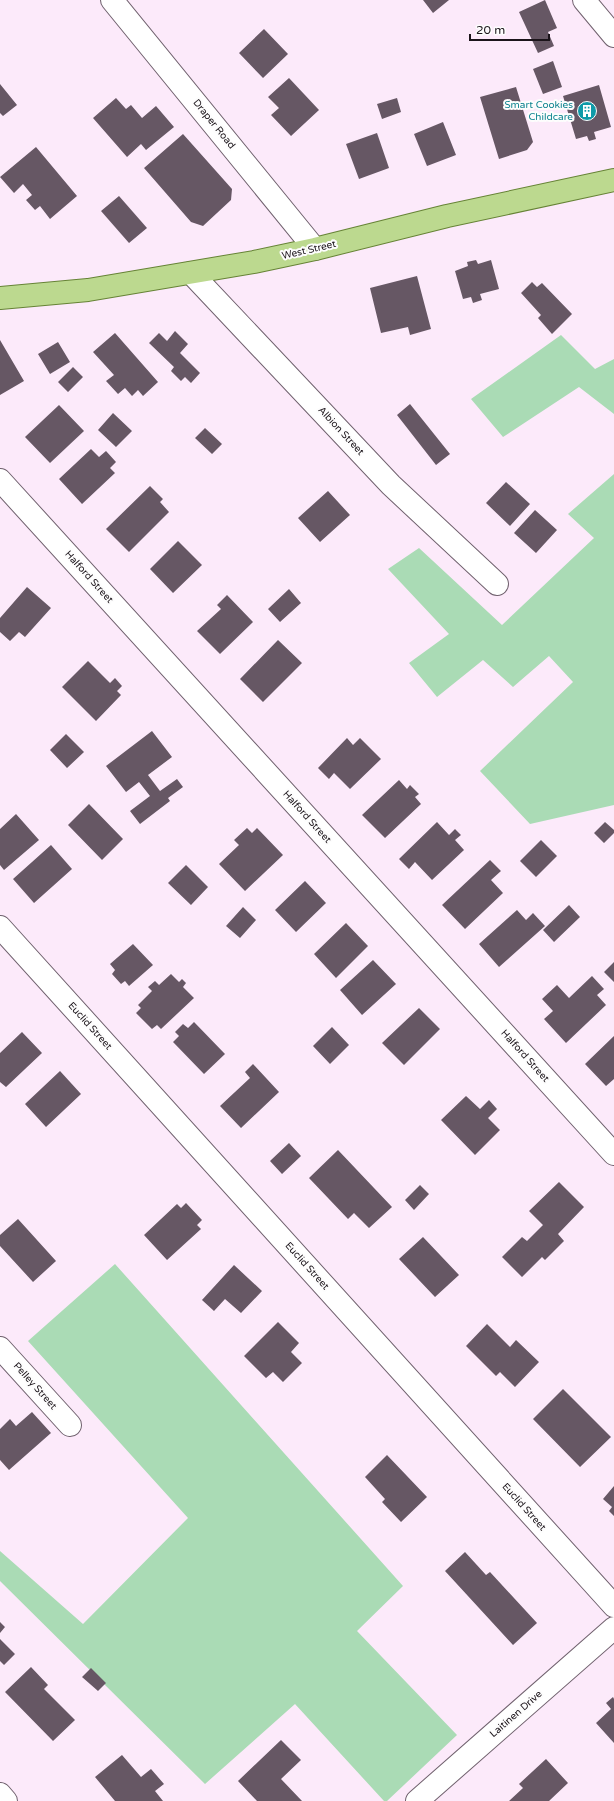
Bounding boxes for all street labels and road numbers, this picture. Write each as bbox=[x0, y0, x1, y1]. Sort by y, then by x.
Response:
street label: Draper Road bbox=[190, 97, 238, 151]
street label: West Street bbox=[281, 238, 337, 262]
street label: Albion Street bbox=[315, 404, 367, 458]
street label: Halford Street bbox=[62, 548, 116, 606]
street label: Halford Street bbox=[280, 788, 334, 846]
street label: Euclid Street bbox=[65, 1000, 115, 1052]
street label: Halford Street bbox=[498, 1027, 552, 1085]
street label: Euclid Street bbox=[282, 1240, 332, 1292]
street label: Pelley Street bbox=[11, 1360, 59, 1412]
street label: Euclid Street bbox=[499, 1481, 549, 1533]
street label: Laitinen Drive bbox=[487, 1688, 545, 1740]

